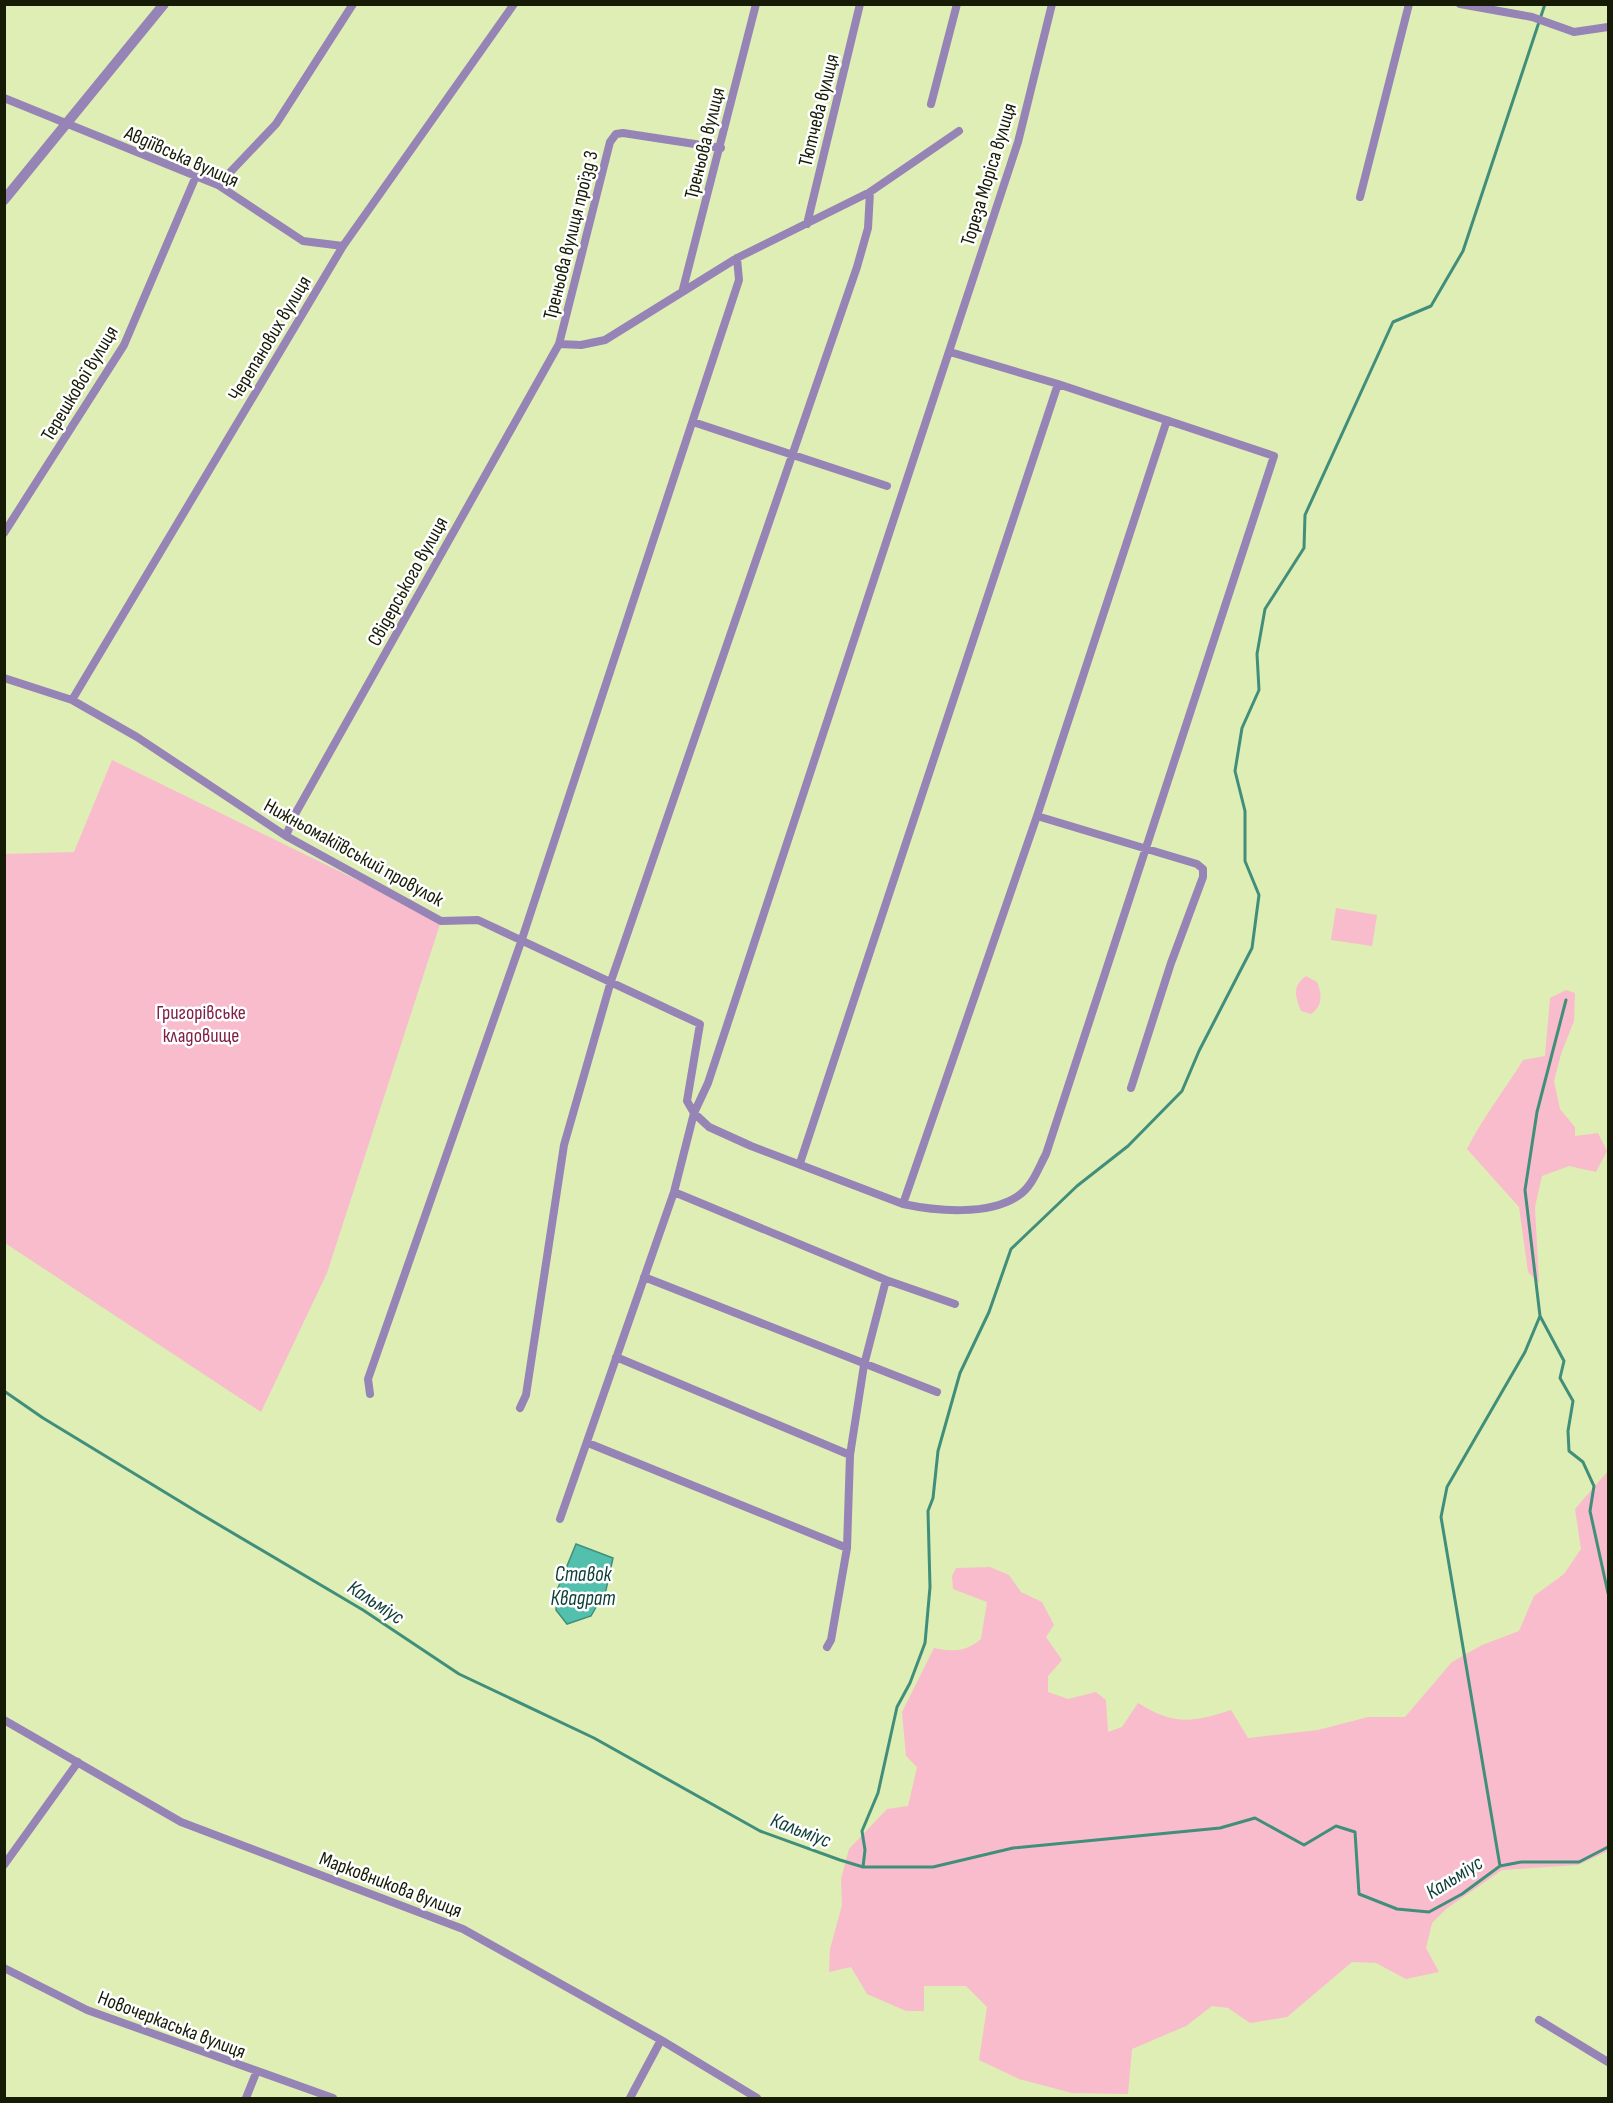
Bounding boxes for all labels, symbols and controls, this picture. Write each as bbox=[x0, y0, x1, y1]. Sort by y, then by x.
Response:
street label: Тютчева вулиця bbox=[793, 52, 845, 169]
street label: Треньова вулиця bbox=[680, 85, 730, 201]
street label: Тореза Моріса вулиця bbox=[956, 100, 1022, 248]
street label: Авдіївська вулиця bbox=[120, 121, 242, 193]
street label: Треньова вулиця проїзд 3 bbox=[538, 148, 604, 322]
street label: Черепанових вулиця bbox=[223, 272, 317, 405]
street label: Терешкової вулиця bbox=[36, 321, 124, 446]
street label: Свiдерського вулиця bbox=[362, 513, 453, 650]
street label: Нижньомакіївський провулок bbox=[259, 793, 448, 912]
park label: Григорівське кладовище bbox=[156, 1001, 246, 1048]
water label: Ставок Квадрат bbox=[551, 1562, 615, 1611]
water label: Кальміус bbox=[343, 1575, 409, 1630]
water label: Кальміус bbox=[767, 1808, 835, 1854]
street label: Марковникова вулиця bbox=[316, 1847, 465, 1923]
water label: Кальміус bbox=[1421, 1850, 1488, 1905]
street label: Новочеркаська вулиця bbox=[94, 1986, 249, 2064]

